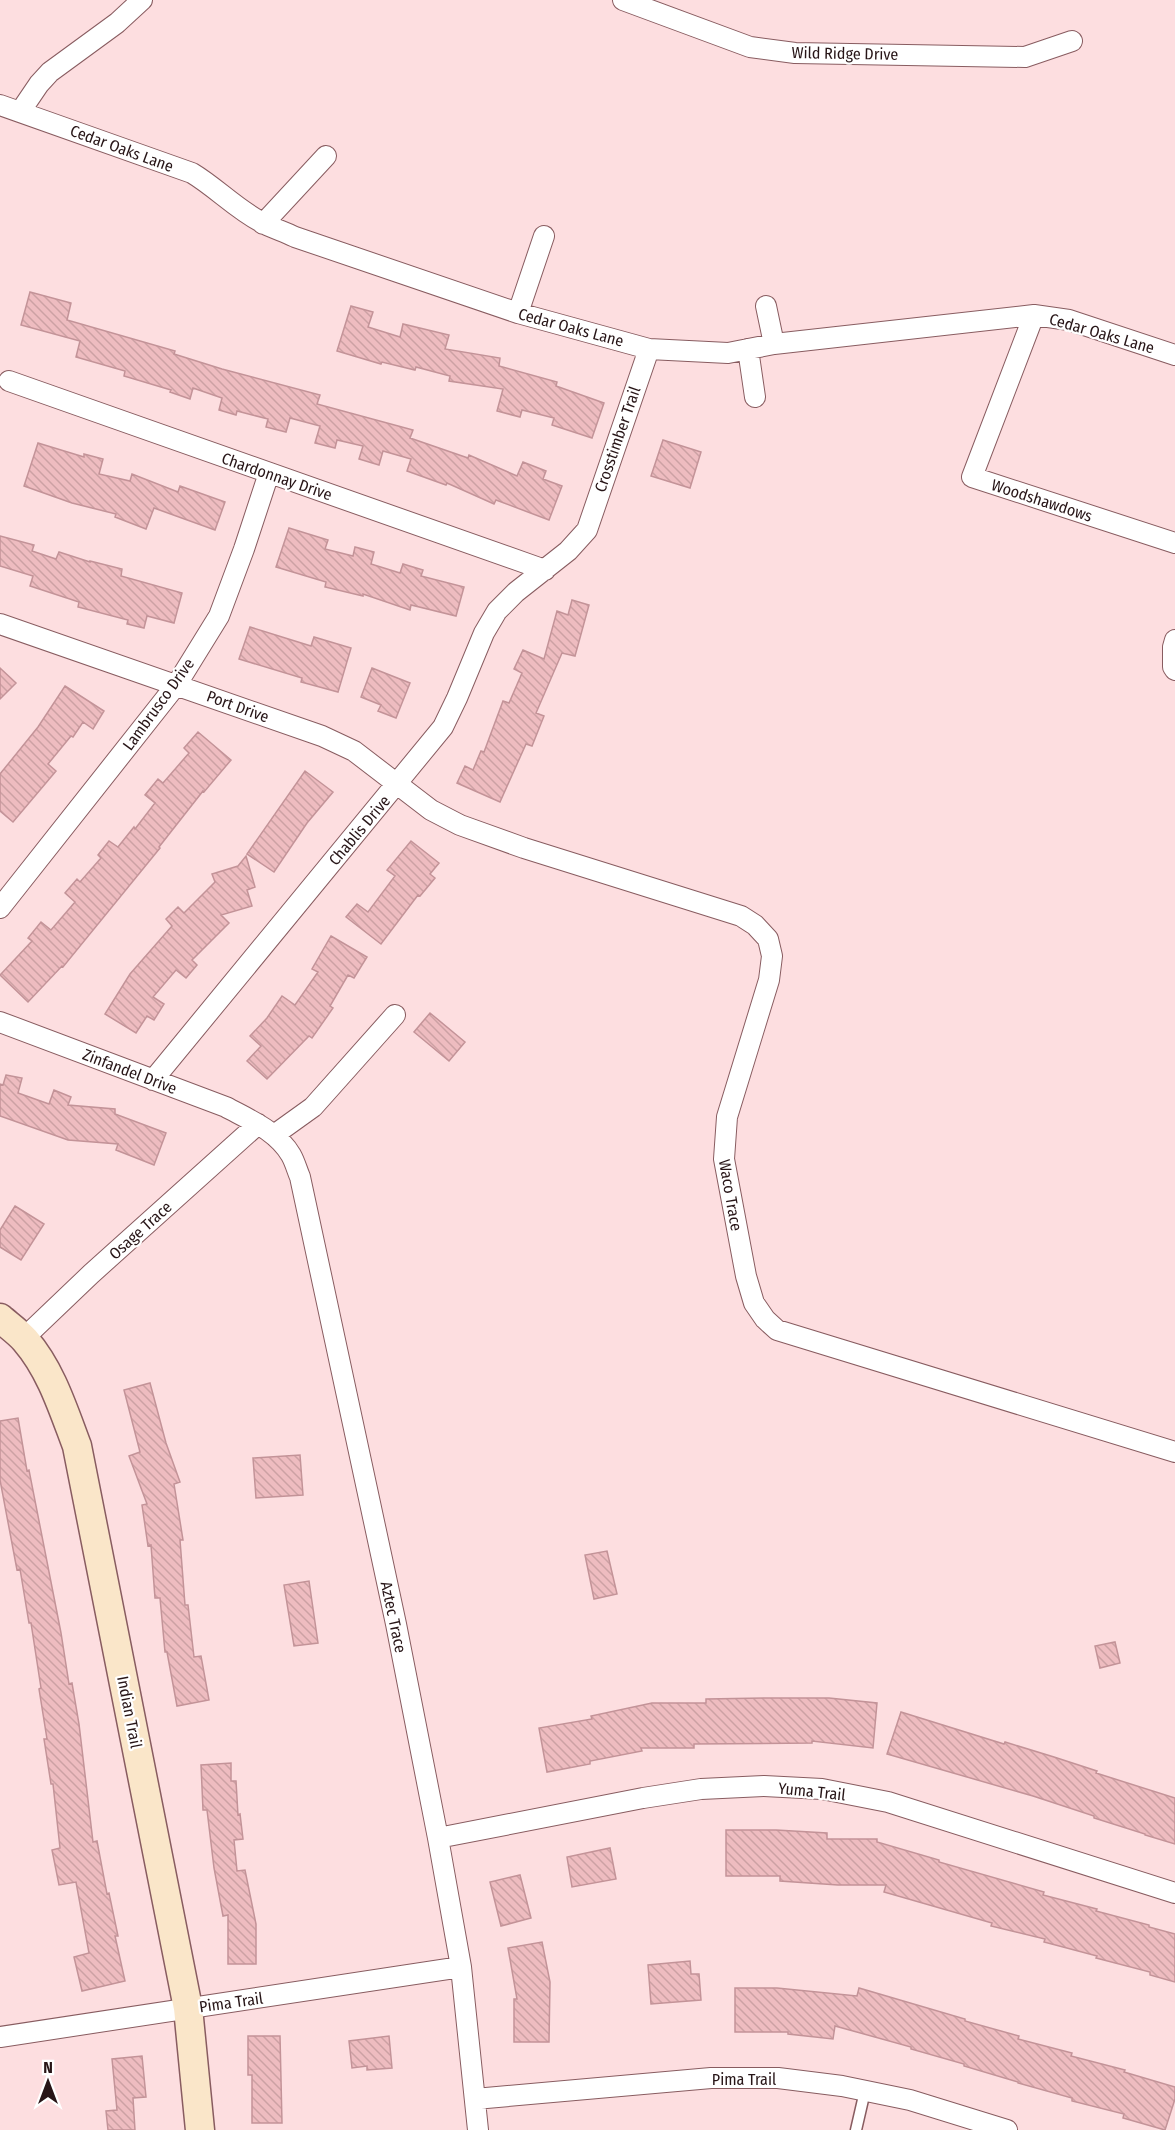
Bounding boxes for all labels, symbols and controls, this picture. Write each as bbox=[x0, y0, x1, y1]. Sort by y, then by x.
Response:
street label: Wild Ridge Drive bbox=[792, 43, 899, 64]
street label: Cedar Oaks Lane bbox=[68, 121, 176, 176]
street label: Cedar Oaks Lane bbox=[516, 304, 626, 351]
street label: Cedar Oaks Lane bbox=[1047, 309, 1157, 358]
street label: Crosstimber Trail bbox=[591, 384, 644, 494]
street label: Chardonnay Drive bbox=[219, 449, 335, 504]
street label: Woodshawdows bbox=[989, 475, 1095, 526]
street label: Lambrusco Drive bbox=[119, 655, 198, 754]
street label: Port Drive bbox=[204, 686, 272, 727]
street label: Chablis Drive bbox=[325, 791, 394, 869]
street label: Zinfandel Drive bbox=[80, 1045, 180, 1098]
street label: Waco Trace bbox=[715, 1158, 746, 1232]
street label: Osage Trace bbox=[105, 1197, 176, 1263]
street label: Aztec Trace bbox=[377, 1580, 410, 1655]
street label: Indian Trail bbox=[113, 1674, 146, 1750]
street label: Yuma Trail bbox=[777, 1779, 847, 1804]
street label: Pima Trail bbox=[198, 1989, 264, 2016]
north arrow bbox=[18, 2052, 78, 2112]
text: N bbox=[43, 2058, 53, 2077]
street label: Pima Trail bbox=[712, 2070, 776, 2089]

